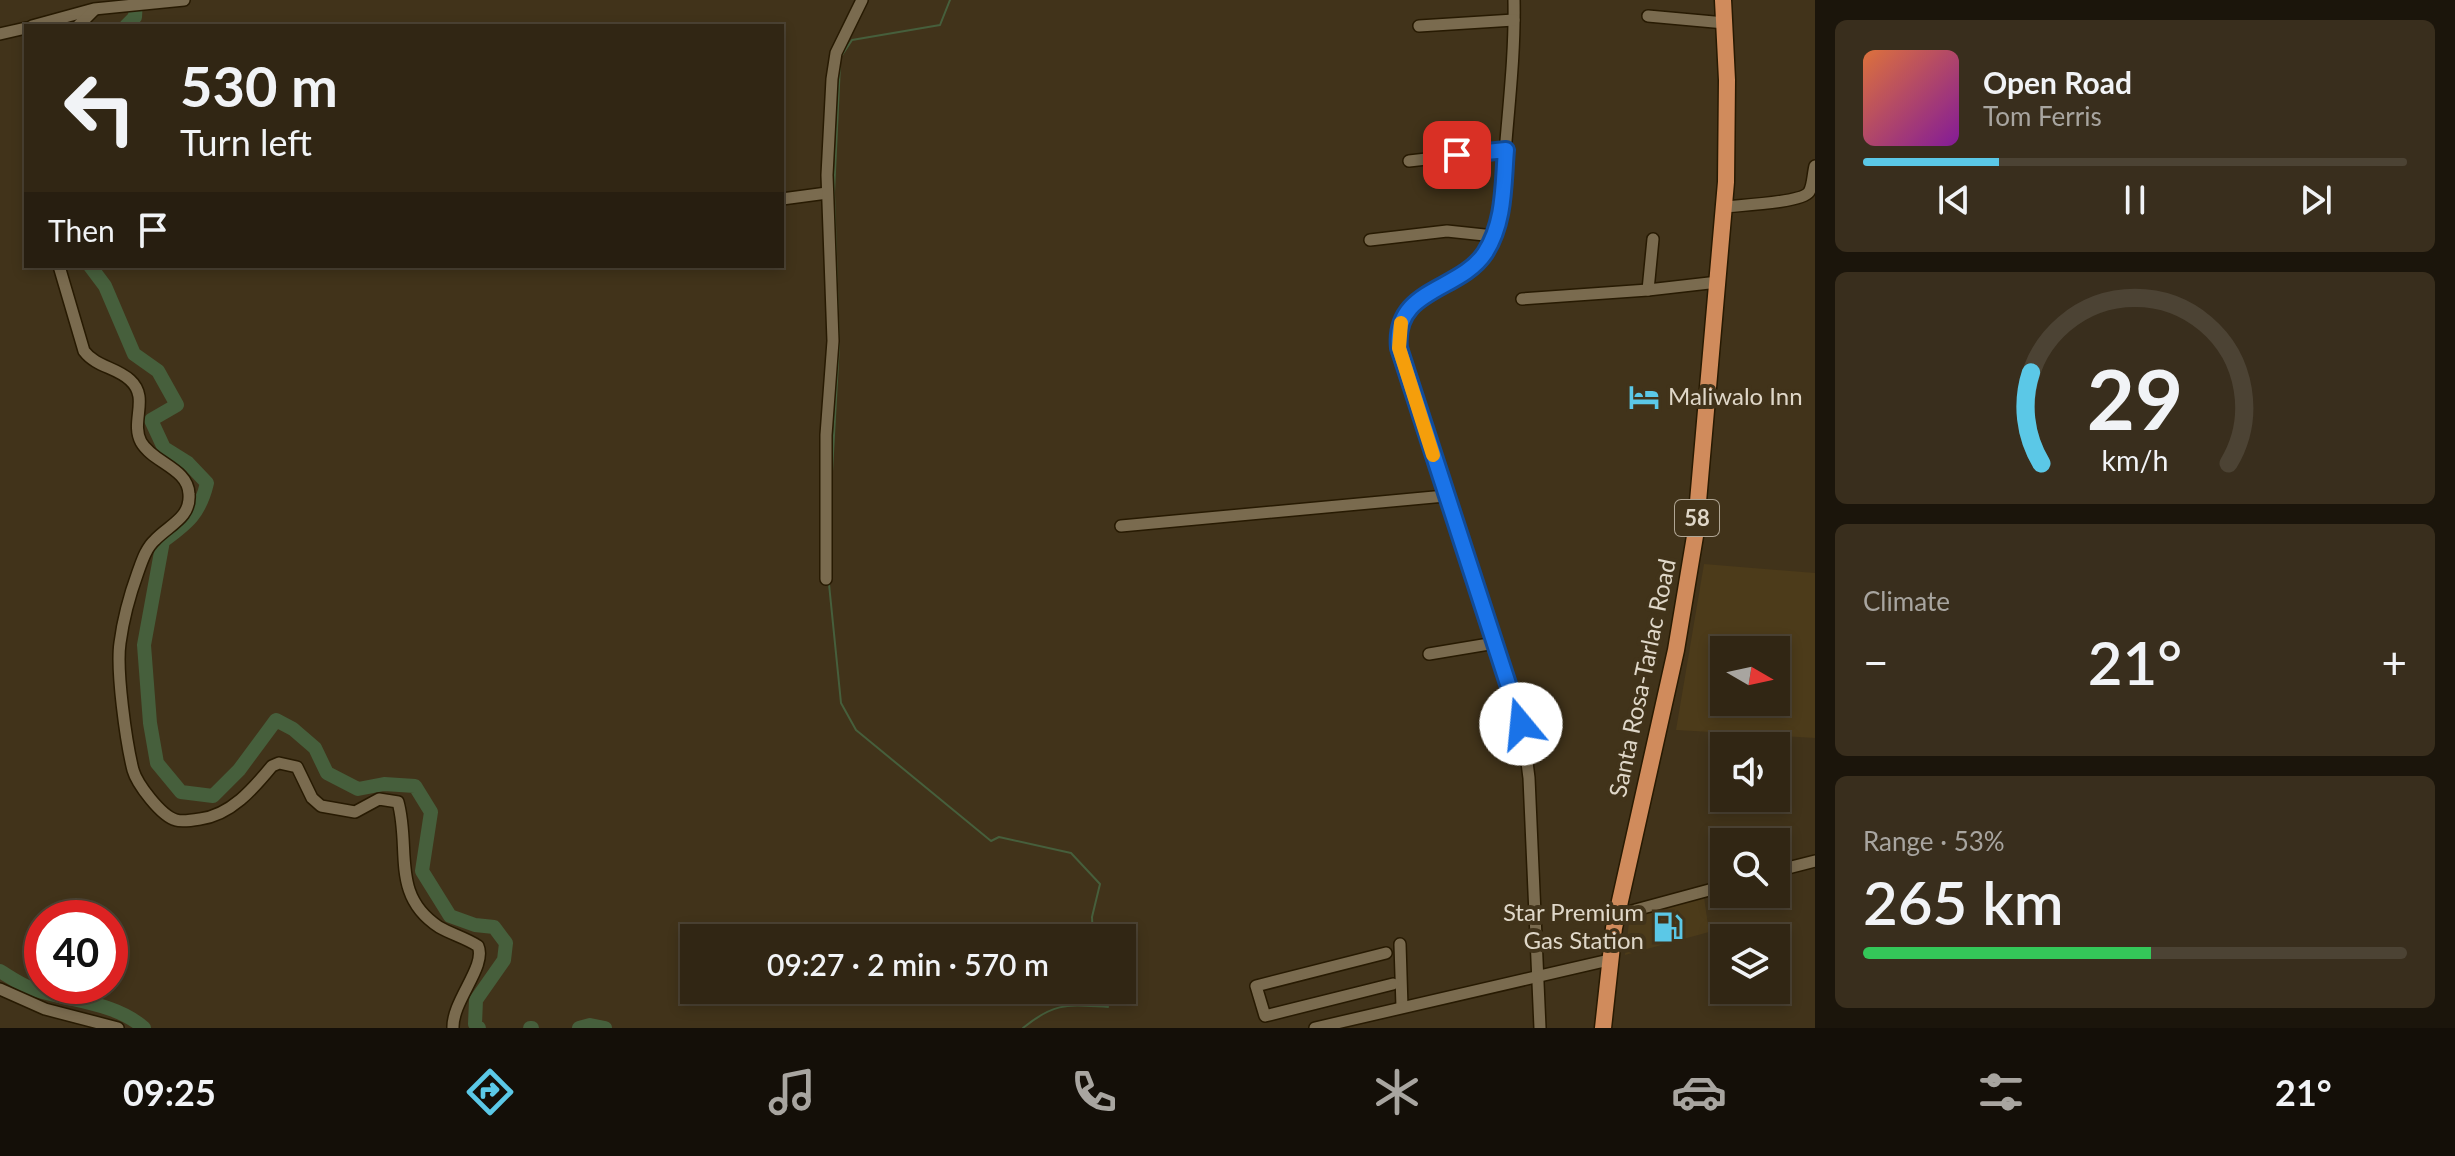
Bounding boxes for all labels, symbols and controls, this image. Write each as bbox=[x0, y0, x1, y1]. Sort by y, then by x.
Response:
text: 530 m bbox=[180, 52, 338, 119]
icon: left bbox=[48, 56, 152, 160]
text: Open Road bbox=[1983, 64, 2132, 100]
text: Tom Ferris bbox=[1983, 100, 2102, 132]
text: Turn left bbox=[180, 120, 312, 164]
pin bbox=[1423, 121, 1491, 189]
icon: arrive bbox=[1435, 133, 1479, 177]
icon: previous bbox=[1932, 178, 1976, 222]
icon: pause bbox=[2113, 178, 2157, 222]
icon: next bbox=[2294, 178, 2338, 222]
icon: arrive bbox=[131, 208, 175, 252]
text: Then bbox=[48, 212, 115, 248]
text: 29 bbox=[2087, 348, 2183, 448]
hotel icon: Maliwalo Inn bbox=[1627, 380, 1661, 414]
place label: Maliwalo Inn bbox=[1668, 381, 1803, 410]
text: km/h bbox=[2102, 443, 2168, 477]
road number: 58 bbox=[1675, 500, 1719, 536]
street label: Santa Rosa-Tarlac Road bbox=[1602, 556, 1681, 799]
text: Climate bbox=[1863, 585, 1950, 617]
text: 21° bbox=[2088, 626, 2182, 698]
north arrow bbox=[1710, 636, 1790, 716]
map controls bbox=[1710, 636, 1790, 1004]
text: − bbox=[1863, 636, 1889, 688]
text: + bbox=[2381, 636, 2407, 688]
position arrow bbox=[1479, 682, 1563, 766]
button: sound bbox=[1710, 732, 1790, 812]
text: Range · 53% bbox=[1863, 825, 2005, 857]
button: search bbox=[1710, 828, 1790, 908]
text: 265 km bbox=[1863, 866, 2064, 938]
place label: Star Premium Gas Station bbox=[1503, 897, 1644, 954]
speed limit sign: 40 bbox=[24, 900, 128, 1004]
fuel station icon: Star Premium Gas Station bbox=[1651, 910, 1685, 944]
button: layers bbox=[1710, 924, 1790, 1004]
text: 09:27 · 2 min · 570 m bbox=[767, 946, 1049, 982]
icon: directions bbox=[462, 1064, 518, 1120]
icon: music bbox=[764, 1064, 820, 1120]
icon: phone bbox=[1066, 1064, 1122, 1120]
icon: climate bbox=[1369, 1064, 1425, 1120]
icon: car bbox=[1671, 1064, 1727, 1120]
icon: filters bbox=[1973, 1064, 2029, 1120]
text: 09:25 bbox=[123, 1070, 216, 1114]
text: 21° bbox=[2275, 1070, 2332, 1114]

